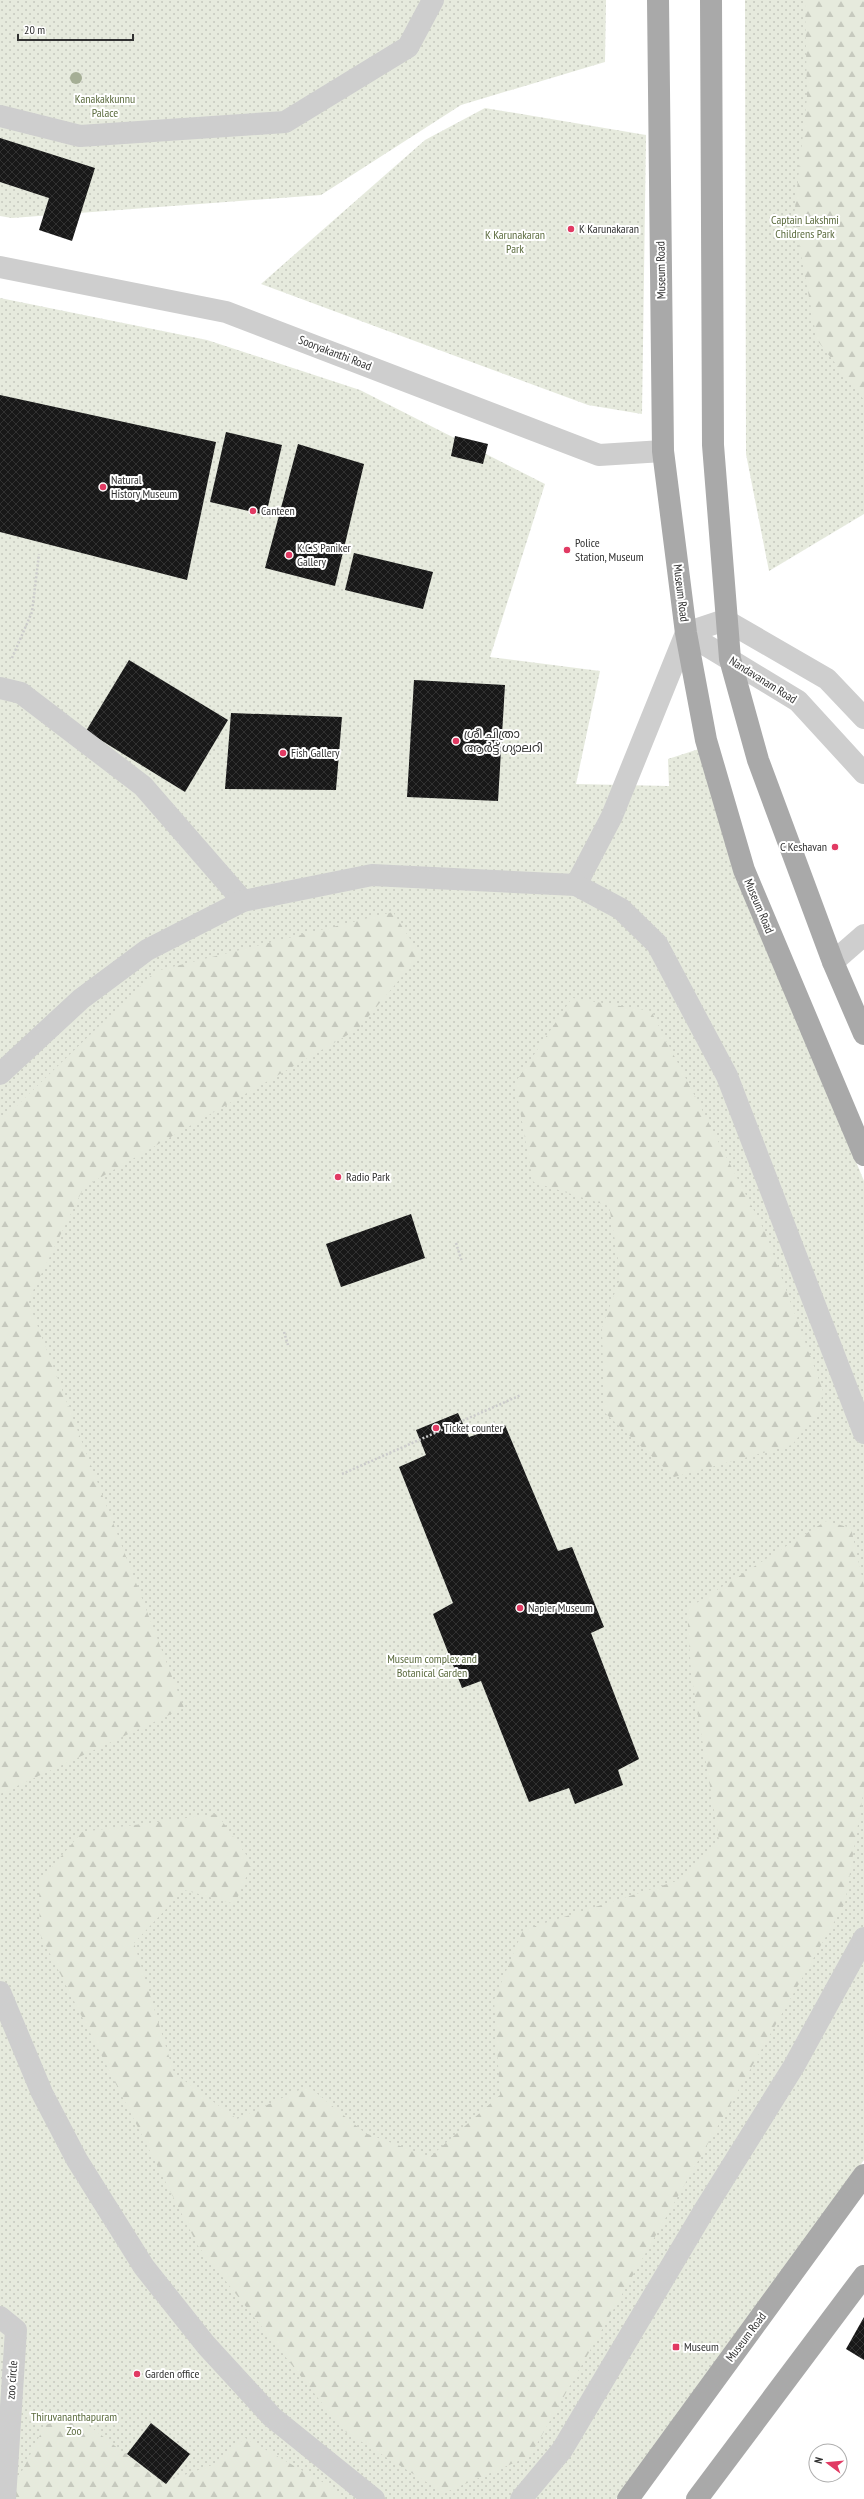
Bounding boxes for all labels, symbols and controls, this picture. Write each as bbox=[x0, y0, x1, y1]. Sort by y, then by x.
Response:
scale bar bbox=[18, 16, 133, 42]
text: 20 m bbox=[24, 22, 45, 37]
park label: Kanakakkunnu Palace bbox=[75, 91, 135, 120]
park label: Captain Lakshmi Childrens Park bbox=[771, 212, 839, 241]
place label: K Karunakaran bbox=[579, 221, 639, 236]
marker: K Karunakaran bbox=[566, 224, 576, 234]
park label: K Karunakaran Park bbox=[485, 227, 545, 256]
street label: Museum Road bbox=[652, 241, 669, 299]
street label: Sooryakanthi Road bbox=[297, 332, 374, 373]
place label: Natural History Museum bbox=[111, 472, 178, 501]
marker: Natural History Museum bbox=[98, 482, 108, 492]
place label: Canteen bbox=[261, 503, 295, 518]
marker: Canteen bbox=[248, 506, 258, 516]
place label: Police Station, Museum bbox=[575, 535, 644, 564]
place label: K.C.S Paniker Gallery bbox=[297, 540, 352, 569]
marker: Police Station, Museum bbox=[562, 545, 572, 555]
marker: K.C.S Paniker Gallery bbox=[284, 550, 294, 560]
street label: Museum Road bbox=[671, 563, 692, 623]
street label: Nandavanam Road bbox=[727, 653, 800, 706]
place label: ശ്രീ ചിത്രാ ആർട്ട് ഗ്യാലറി bbox=[464, 726, 543, 755]
marker: ശ്രീ ചിത്രാ ആർട്ട് ഗ്യാലറി bbox=[451, 736, 461, 746]
place label: Fish Gallery bbox=[291, 745, 340, 760]
marker: Fish Gallery bbox=[278, 748, 288, 758]
place label: C Keshavan bbox=[780, 839, 827, 854]
marker: C Keshavan bbox=[830, 842, 840, 852]
street label: Museum Road bbox=[741, 876, 778, 935]
place label: Radio Park bbox=[346, 1169, 390, 1184]
marker: Radio Park bbox=[333, 1172, 343, 1182]
place label: Ticket counter bbox=[444, 1420, 503, 1435]
marker: Ticket counter bbox=[431, 1423, 441, 1433]
place label: Napier Museum bbox=[528, 1600, 593, 1615]
marker: Napier Museum bbox=[515, 1603, 525, 1613]
park label: Museum complex and Botanical Garden bbox=[387, 1651, 477, 1680]
street label: Museum Road bbox=[722, 2309, 769, 2364]
place label: Museum bbox=[684, 2339, 719, 2354]
marker: Museum bbox=[671, 2342, 681, 2352]
street label: zoo circle bbox=[3, 2360, 20, 2400]
place label: Garden office bbox=[145, 2366, 199, 2381]
marker: Garden office bbox=[132, 2369, 142, 2379]
park label: Thiruvananthapuram Zoo bbox=[31, 2409, 117, 2438]
north arrow bbox=[808, 2443, 848, 2483]
text: N bbox=[811, 2455, 826, 2465]

